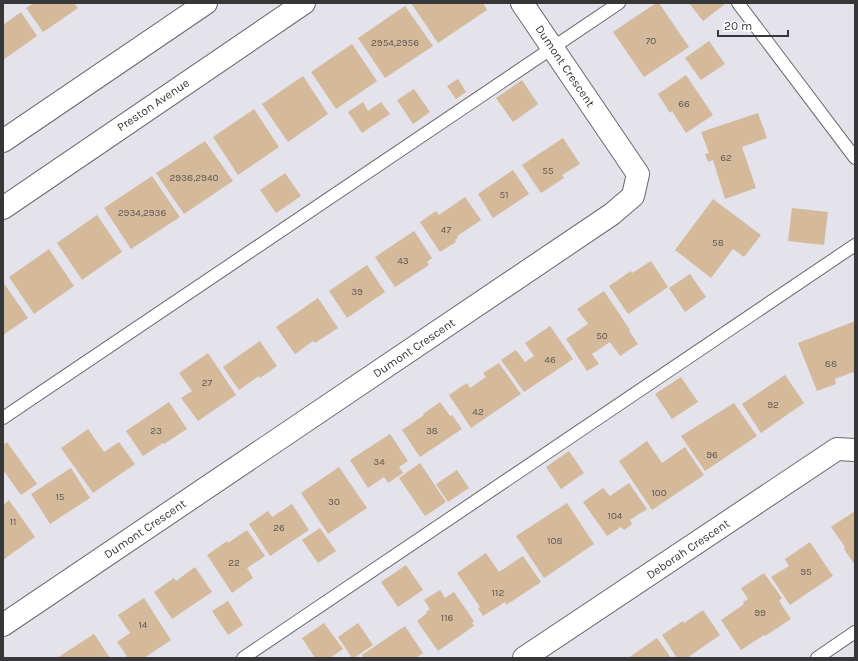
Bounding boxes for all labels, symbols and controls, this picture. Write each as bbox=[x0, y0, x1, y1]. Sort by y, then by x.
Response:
scale bar bbox=[718, 12, 788, 38]
text: 20 m bbox=[724, 19, 752, 33]
street label: Dumont Crescent bbox=[532, 22, 598, 110]
house number: 70 bbox=[646, 35, 656, 47]
house number: 2954,2956 bbox=[371, 37, 419, 49]
street label: Preston Avenue bbox=[114, 76, 192, 134]
house number: 66 bbox=[678, 98, 690, 110]
house number: 62 bbox=[720, 152, 732, 164]
house number: 55 bbox=[542, 165, 554, 177]
house number: 2938,2940 bbox=[170, 172, 218, 184]
house number: 51 bbox=[500, 189, 508, 201]
house number: 2934,2936 bbox=[118, 207, 166, 219]
house number: 47 bbox=[441, 224, 451, 236]
house number: 58 bbox=[712, 237, 724, 249]
house number: 43 bbox=[397, 255, 409, 267]
house number: 39 bbox=[351, 286, 363, 298]
street label: Dumont Crescent bbox=[370, 315, 458, 381]
house number: 50 bbox=[596, 330, 608, 342]
house number: 46 bbox=[544, 354, 556, 366]
house number: 88 bbox=[825, 358, 837, 370]
house number: 27 bbox=[202, 377, 213, 389]
house number: 92 bbox=[767, 399, 779, 411]
house number: 42 bbox=[472, 406, 484, 418]
house number: 23 bbox=[150, 425, 162, 437]
house number: 38 bbox=[426, 425, 438, 437]
house number: 96 bbox=[706, 449, 718, 461]
house number: 34 bbox=[373, 456, 385, 468]
house number: 100 bbox=[651, 487, 667, 499]
house number: 15 bbox=[56, 491, 65, 503]
street label: Dumont Crescent bbox=[101, 496, 189, 562]
house number: 30 bbox=[328, 496, 340, 508]
house number: 104 bbox=[608, 510, 623, 522]
house number: 11 bbox=[10, 516, 16, 528]
street label: Deborah Crescent bbox=[644, 516, 733, 582]
house number: 26 bbox=[273, 522, 285, 534]
house number: 108 bbox=[547, 535, 563, 547]
house number: 22 bbox=[228, 557, 240, 569]
house number: 95 bbox=[800, 566, 812, 578]
house number: 112 bbox=[492, 587, 504, 599]
house number: 99 bbox=[754, 607, 766, 619]
house number: 116 bbox=[441, 612, 453, 624]
house number: 14 bbox=[139, 619, 148, 631]

